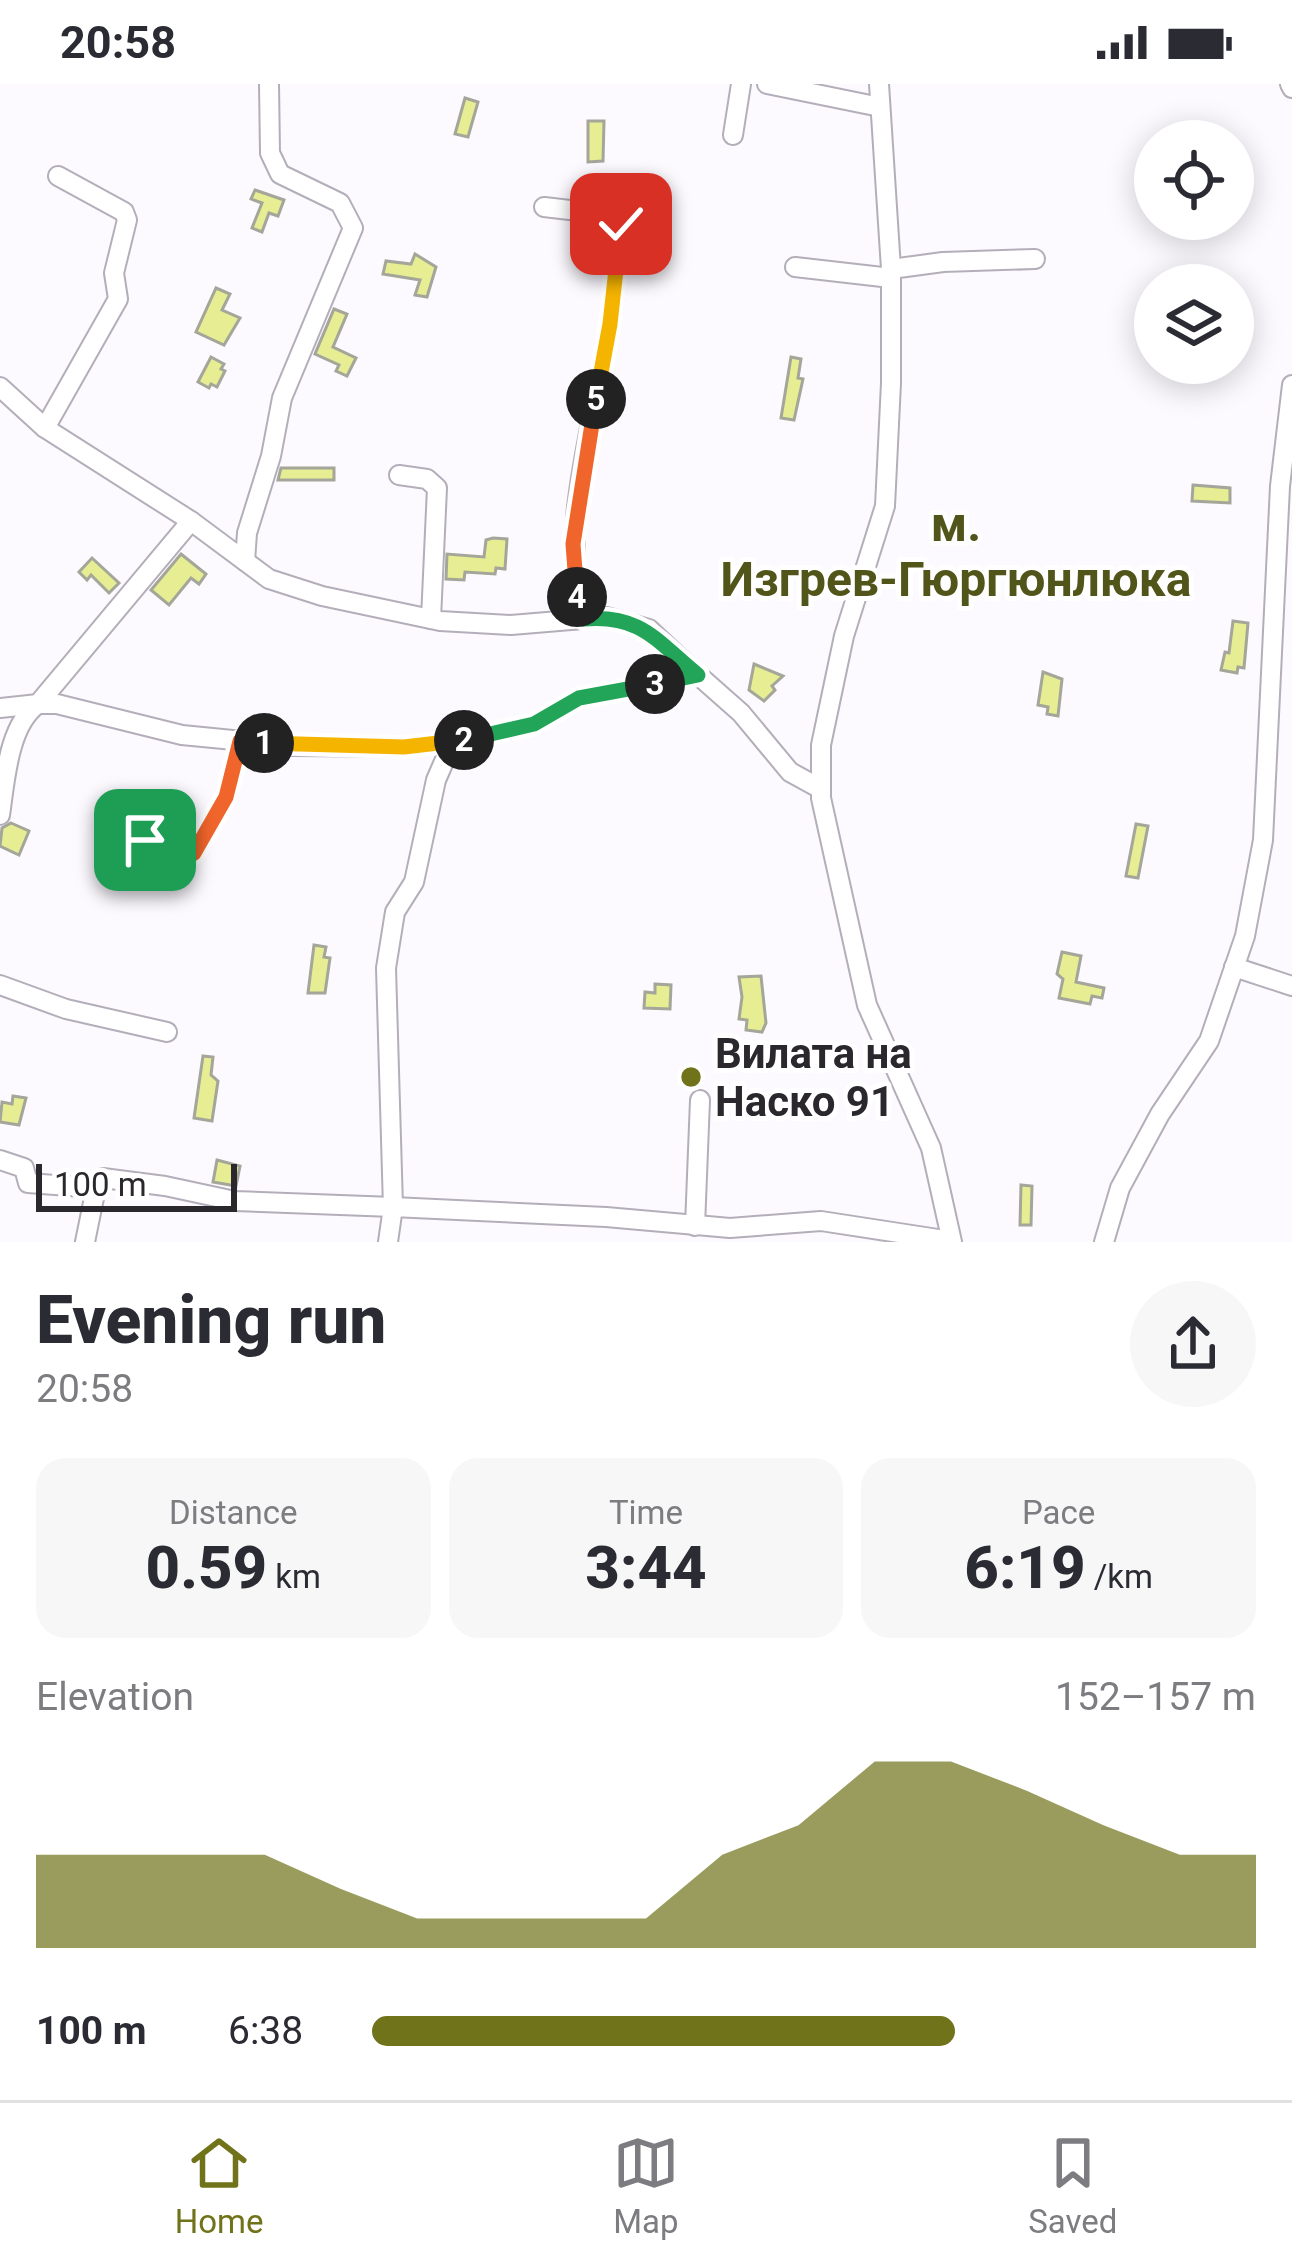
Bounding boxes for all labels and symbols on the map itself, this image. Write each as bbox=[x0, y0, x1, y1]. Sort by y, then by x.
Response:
pin bbox=[570, 173, 672, 275]
pin: 5 bbox=[566, 369, 626, 429]
district label: м. Изгрев-Гюргюнлюка bbox=[721, 496, 1191, 608]
pin: 4 bbox=[547, 567, 607, 627]
pin: 3 bbox=[625, 654, 685, 714]
pin: 2 bbox=[434, 710, 494, 770]
pin: 1 bbox=[234, 713, 294, 773]
pin bbox=[94, 789, 196, 891]
place label: Вилата на Наско 91 bbox=[715, 1029, 912, 1126]
marker: Вилата на Наско 91 bbox=[678, 1064, 704, 1090]
scale bar bbox=[36, 1158, 237, 1211]

